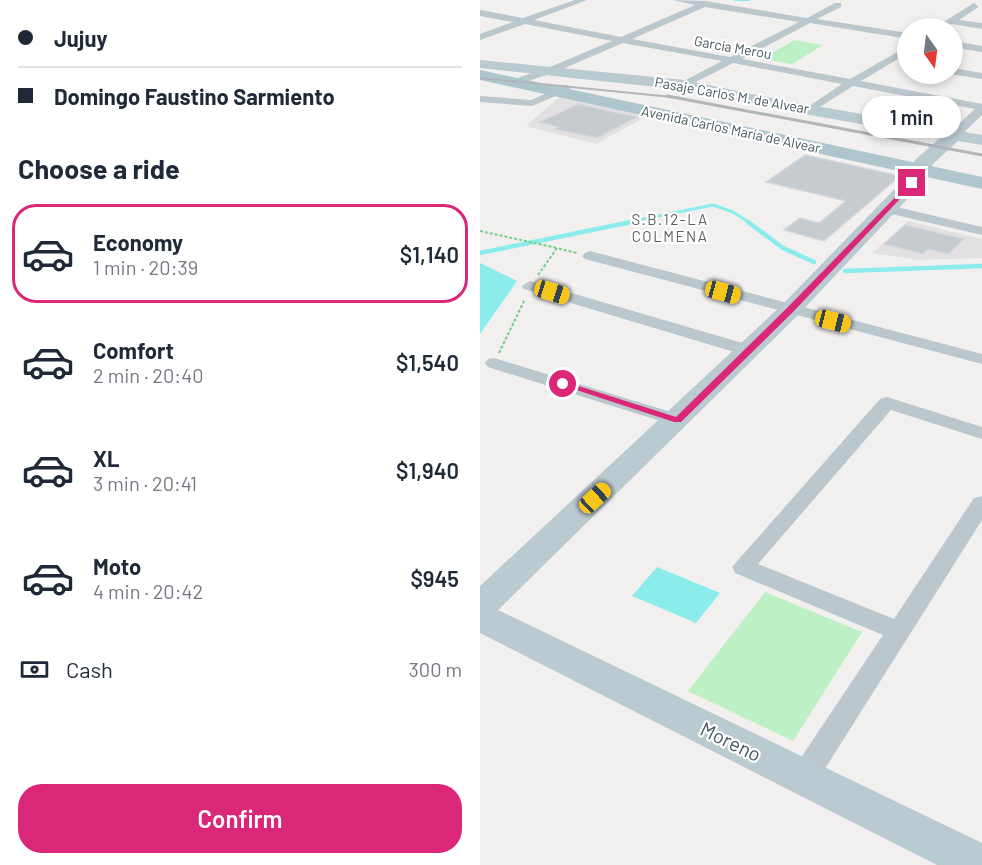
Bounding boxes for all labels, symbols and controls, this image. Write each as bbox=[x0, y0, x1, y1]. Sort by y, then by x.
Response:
north arrow bbox=[897, 18, 963, 84]
map controls bbox=[897, 18, 963, 84]
text: Jujuy bbox=[54, 25, 107, 51]
street label: García Merou bbox=[693, 32, 773, 62]
street label: Pasaje Carlos M. de Alvear bbox=[654, 73, 810, 117]
text: Domingo Faustino Sarmiento bbox=[54, 83, 335, 109]
callout: 1 min bbox=[862, 96, 962, 138]
street label: Avenida Carlos María de Alvear bbox=[640, 102, 822, 156]
text: 1 min bbox=[890, 105, 933, 129]
text: Choose a ride bbox=[18, 152, 180, 184]
route end bbox=[898, 169, 925, 196]
district label: S.B.12-LA COLMENA bbox=[631, 210, 709, 245]
icon: car bbox=[21, 227, 75, 281]
text: Economy bbox=[93, 229, 183, 255]
text: $1,140 bbox=[400, 241, 459, 267]
text: 1 min · 20:39 bbox=[93, 255, 198, 279]
car bbox=[532, 278, 572, 306]
car bbox=[703, 279, 743, 305]
car bbox=[813, 308, 853, 334]
icon: car bbox=[21, 335, 75, 389]
text: Comfort bbox=[93, 337, 174, 363]
text: $1,540 bbox=[396, 349, 459, 375]
text: 2 min · 20:40 bbox=[93, 363, 203, 387]
route start bbox=[549, 370, 576, 397]
icon: car bbox=[21, 443, 75, 497]
text: XL bbox=[93, 445, 119, 471]
text: $1,940 bbox=[396, 457, 459, 483]
text: 3 min · 20:41 bbox=[93, 471, 197, 495]
car bbox=[576, 479, 614, 517]
icon: car bbox=[21, 551, 75, 605]
text: Moto bbox=[93, 553, 141, 579]
text: $945 bbox=[410, 565, 459, 591]
text: 4 min · 20:42 bbox=[93, 579, 203, 603]
icon: cash bbox=[18, 653, 51, 686]
text: Cash bbox=[66, 656, 113, 682]
text: 300 m bbox=[409, 657, 462, 681]
street label: Moreno bbox=[697, 716, 765, 766]
button: Confirm bbox=[18, 784, 462, 853]

